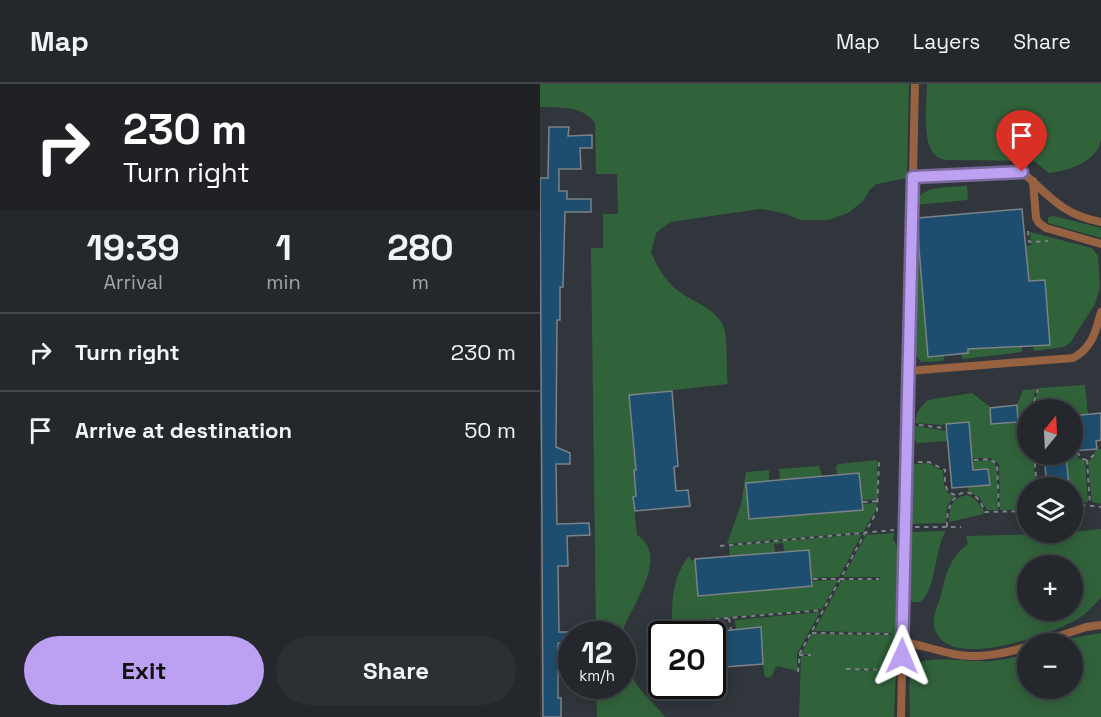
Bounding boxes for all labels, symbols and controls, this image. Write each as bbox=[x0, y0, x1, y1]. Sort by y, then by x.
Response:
text: Map bbox=[30, 23, 89, 59]
text: Map bbox=[836, 28, 880, 55]
text: Layers bbox=[913, 28, 980, 55]
text: Share bbox=[1013, 28, 1071, 55]
text: 230 m bbox=[123, 103, 247, 156]
icon: right bbox=[24, 108, 102, 186]
pin bbox=[996, 110, 1047, 172]
icon: arrive bbox=[1005, 119, 1038, 152]
text: Turn right bbox=[123, 155, 250, 190]
text: 19:39 bbox=[86, 225, 180, 271]
text: 1 bbox=[275, 225, 292, 271]
text: 280 bbox=[387, 225, 453, 271]
text: Arrival bbox=[103, 269, 163, 295]
text: min bbox=[266, 269, 301, 295]
text: m bbox=[412, 269, 429, 295]
icon: right bbox=[24, 336, 57, 369]
text: Turn right bbox=[75, 338, 180, 366]
text: 230 m bbox=[451, 338, 516, 366]
north arrow bbox=[1017, 399, 1083, 465]
map controls bbox=[1017, 399, 1083, 699]
icon: arrive bbox=[24, 414, 57, 447]
text: Arrive at destination bbox=[75, 416, 292, 444]
text: 50 m bbox=[464, 416, 516, 444]
button: layers bbox=[1017, 477, 1083, 543]
button: + bbox=[1017, 555, 1083, 621]
speed limit sign: 20 bbox=[648, 621, 726, 699]
position arrow bbox=[870, 624, 934, 688]
text: 12 bbox=[581, 633, 613, 672]
button: − bbox=[1017, 633, 1083, 699]
button: Exit bbox=[24, 636, 264, 705]
button: Share bbox=[276, 636, 516, 705]
text: km/h bbox=[579, 666, 615, 685]

